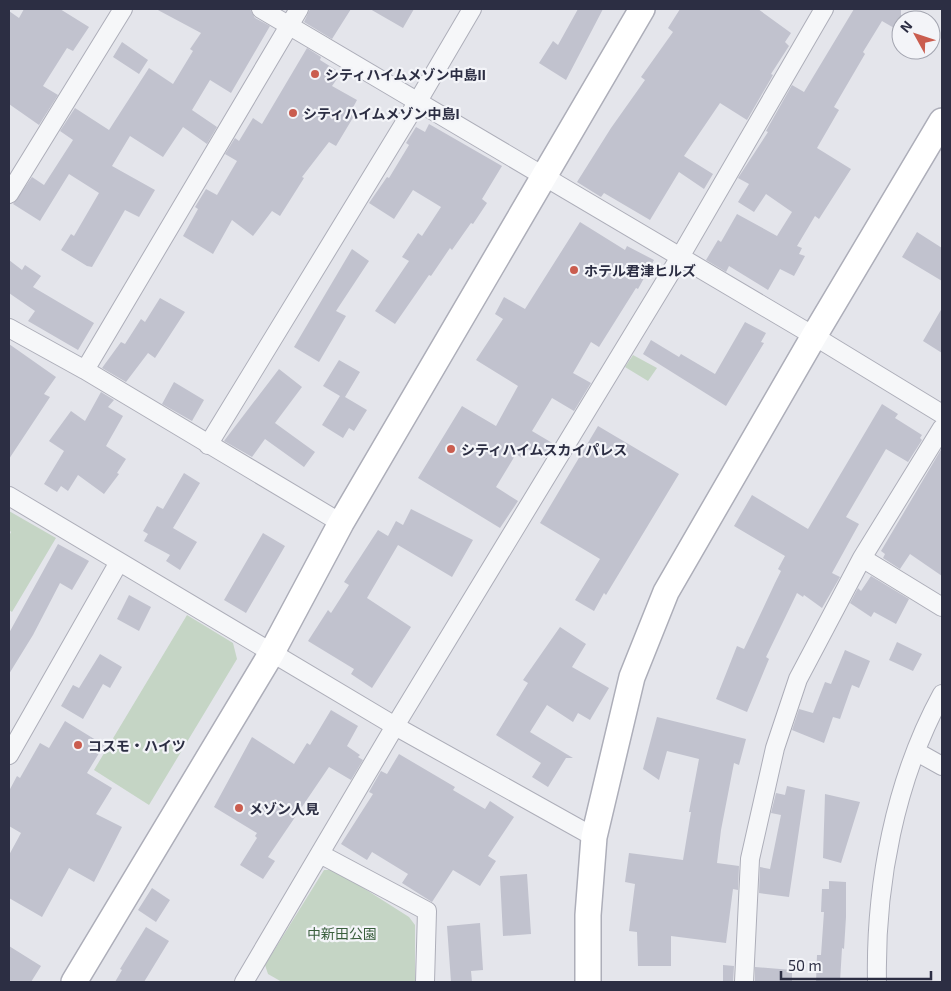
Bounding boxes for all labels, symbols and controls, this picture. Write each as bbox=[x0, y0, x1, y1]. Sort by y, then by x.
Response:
north arrow bbox=[891, 10, 941, 60]
text: N bbox=[896, 17, 915, 36]
place label: シティハイムメゾン中島II bbox=[325, 66, 486, 83]
marker: シティハイムメゾン中島II bbox=[309, 68, 321, 80]
place label: シティハイムメゾン中島I bbox=[303, 105, 460, 122]
marker: シティハイムメゾン中島I bbox=[287, 107, 299, 119]
place label: ホテル君津ヒルズ bbox=[584, 262, 696, 279]
marker: ホテル君津ヒルズ bbox=[568, 264, 580, 276]
place label: シティハイムスカイパレス bbox=[461, 441, 627, 458]
marker: シティハイムスカイパレス bbox=[445, 443, 457, 455]
place label: コスモ・ハイツ bbox=[88, 737, 186, 754]
marker: コスモ・ハイツ bbox=[72, 739, 84, 751]
place label: メゾン人見 bbox=[249, 800, 319, 817]
marker: メゾン人見 bbox=[233, 802, 245, 814]
park label: 中新田公園 bbox=[307, 925, 377, 942]
scale bar bbox=[781, 948, 931, 980]
text: 50 m bbox=[788, 956, 822, 974]

